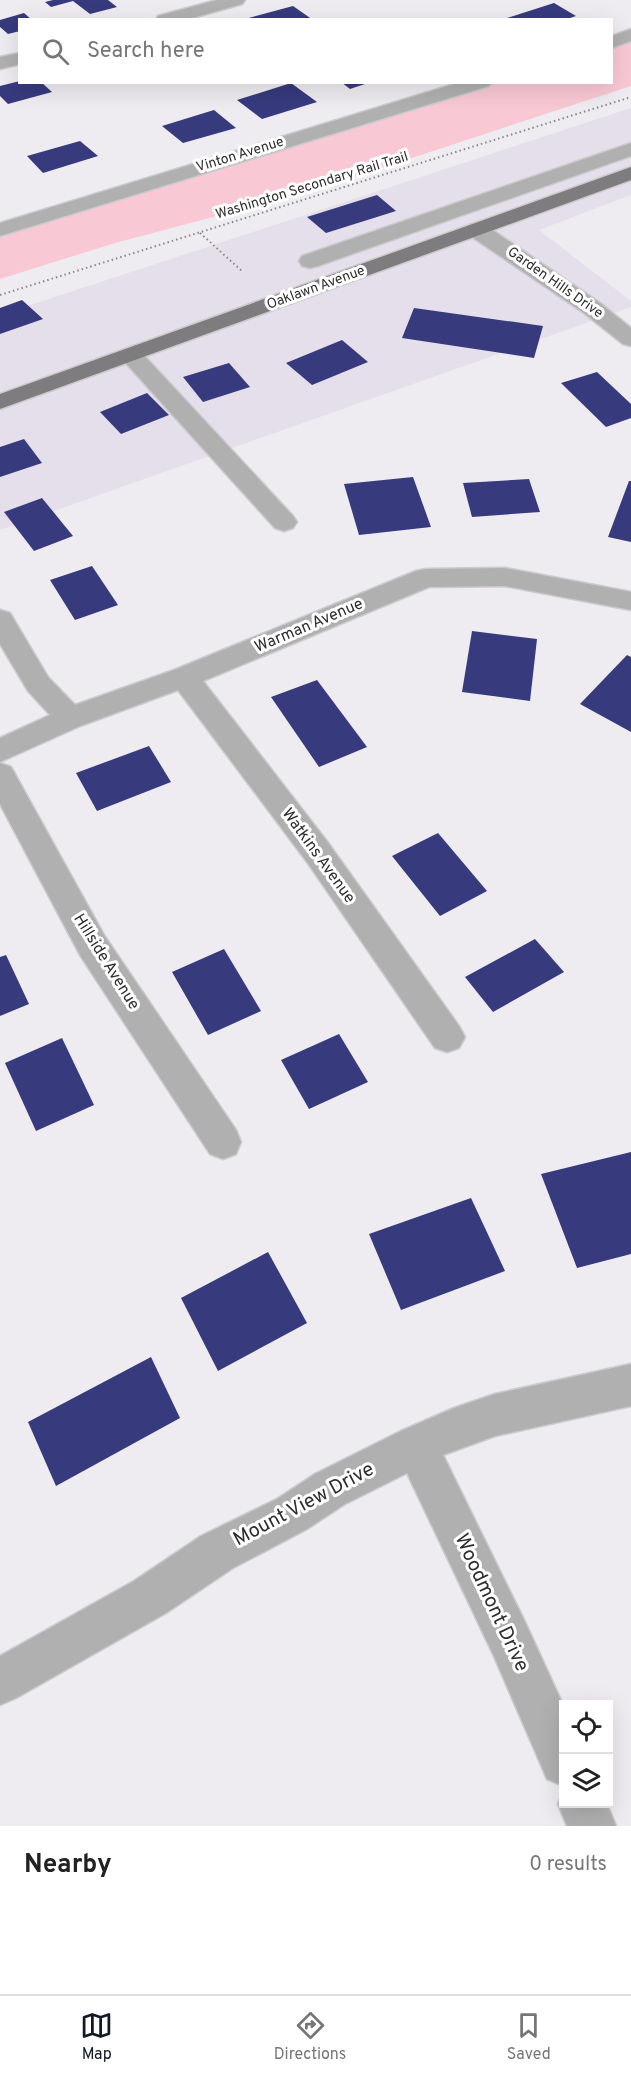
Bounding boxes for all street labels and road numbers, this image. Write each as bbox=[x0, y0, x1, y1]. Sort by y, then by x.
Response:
street label: Vinton Avenue bbox=[194, 134, 286, 176]
street label: Washington Secondary Rail Trail bbox=[214, 149, 410, 223]
street label: Garden Hills Drive bbox=[504, 244, 606, 322]
street label: Oaklawn Avenue bbox=[265, 262, 367, 314]
street label: Warman Avenue bbox=[252, 594, 366, 658]
street label: Watkins Avenue bbox=[277, 805, 359, 907]
street label: Hillside Avenue bbox=[69, 910, 143, 1014]
street label: Mount View Drive bbox=[229, 1457, 379, 1553]
street label: Woodmont Drive bbox=[448, 1530, 534, 1676]

